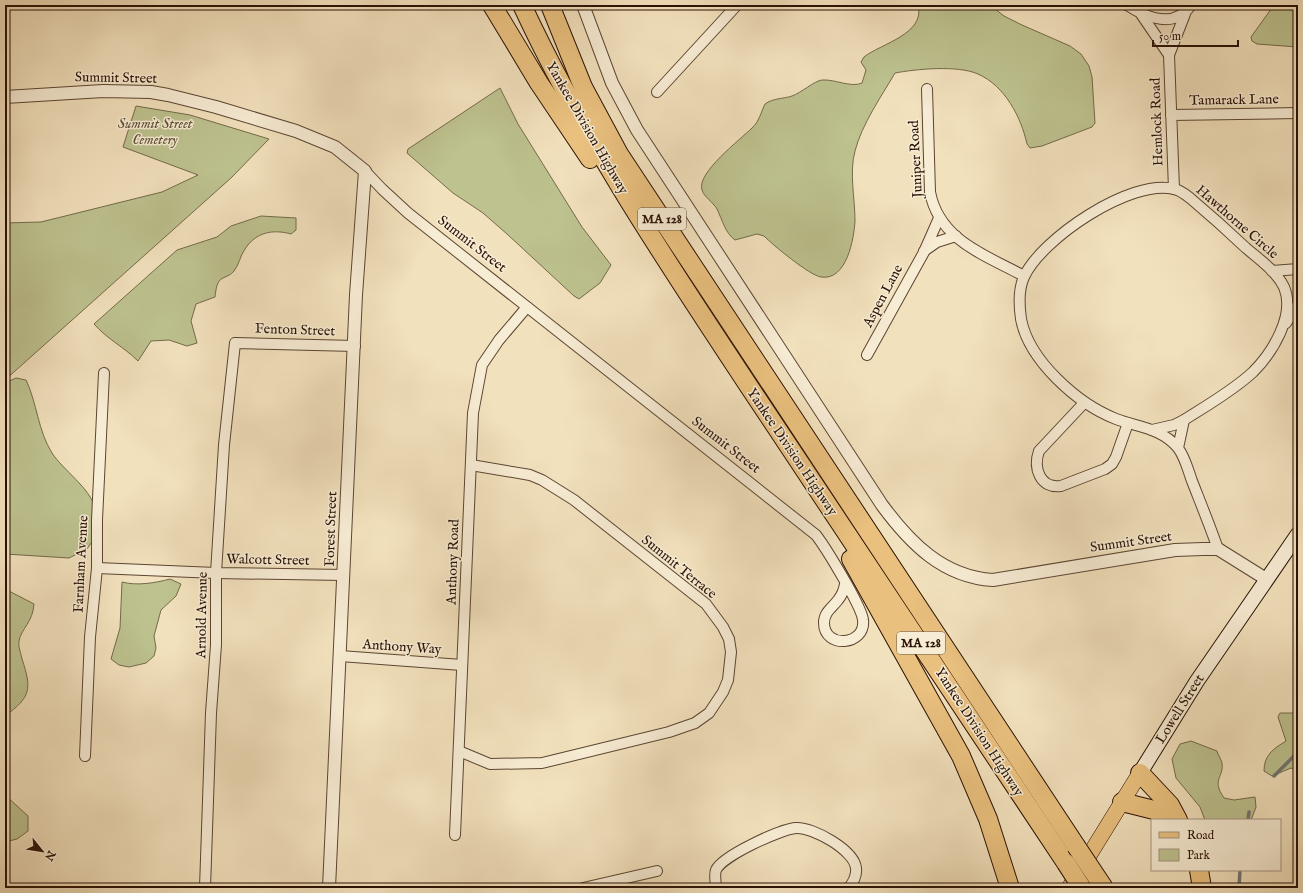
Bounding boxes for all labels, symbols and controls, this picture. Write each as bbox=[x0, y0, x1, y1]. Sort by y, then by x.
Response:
scale bar bbox=[1153, 22, 1238, 48]
text: 50 m bbox=[1159, 29, 1181, 44]
street label: Yankee Division Highway bbox=[542, 59, 632, 198]
street label: Summit Street bbox=[75, 68, 158, 88]
street label: Hemlock Road bbox=[1146, 77, 1168, 167]
street label: Tamarack Lane bbox=[1189, 90, 1280, 110]
park label: Summit Street Cemetery bbox=[118, 115, 193, 149]
street label: Juniper Road bbox=[905, 119, 927, 200]
street label: Hawthorne Circle bbox=[1192, 181, 1283, 263]
road number: MA 128 bbox=[638, 208, 686, 230]
street label: Summit Street bbox=[434, 212, 510, 277]
street label: Aspen Lane bbox=[858, 261, 907, 331]
street label: Fenton Street bbox=[255, 320, 336, 340]
street label: Yankee Division Highway bbox=[743, 385, 841, 519]
street label: Summit Street bbox=[688, 413, 764, 478]
street label: Forest Street bbox=[321, 491, 341, 567]
street label: Farnham Avenue bbox=[69, 514, 93, 613]
street label: Anthony Road bbox=[442, 518, 464, 606]
street label: Summit Street bbox=[1089, 527, 1173, 557]
street label: Summit Terrace bbox=[638, 531, 721, 603]
street label: Walcott Street bbox=[226, 550, 310, 570]
street label: Arnold Avenue bbox=[192, 571, 212, 659]
road number: MA 128 bbox=[897, 632, 945, 654]
street label: Anthony Way bbox=[361, 635, 442, 659]
street label: Yankee Division Highway bbox=[931, 664, 1027, 800]
street label: Lowell Street bbox=[1152, 671, 1209, 747]
legend bbox=[1151, 819, 1281, 871]
text: Road bbox=[1187, 828, 1215, 843]
north arrow bbox=[22, 831, 62, 871]
text: N bbox=[41, 847, 59, 864]
text: Park bbox=[1187, 848, 1210, 863]

